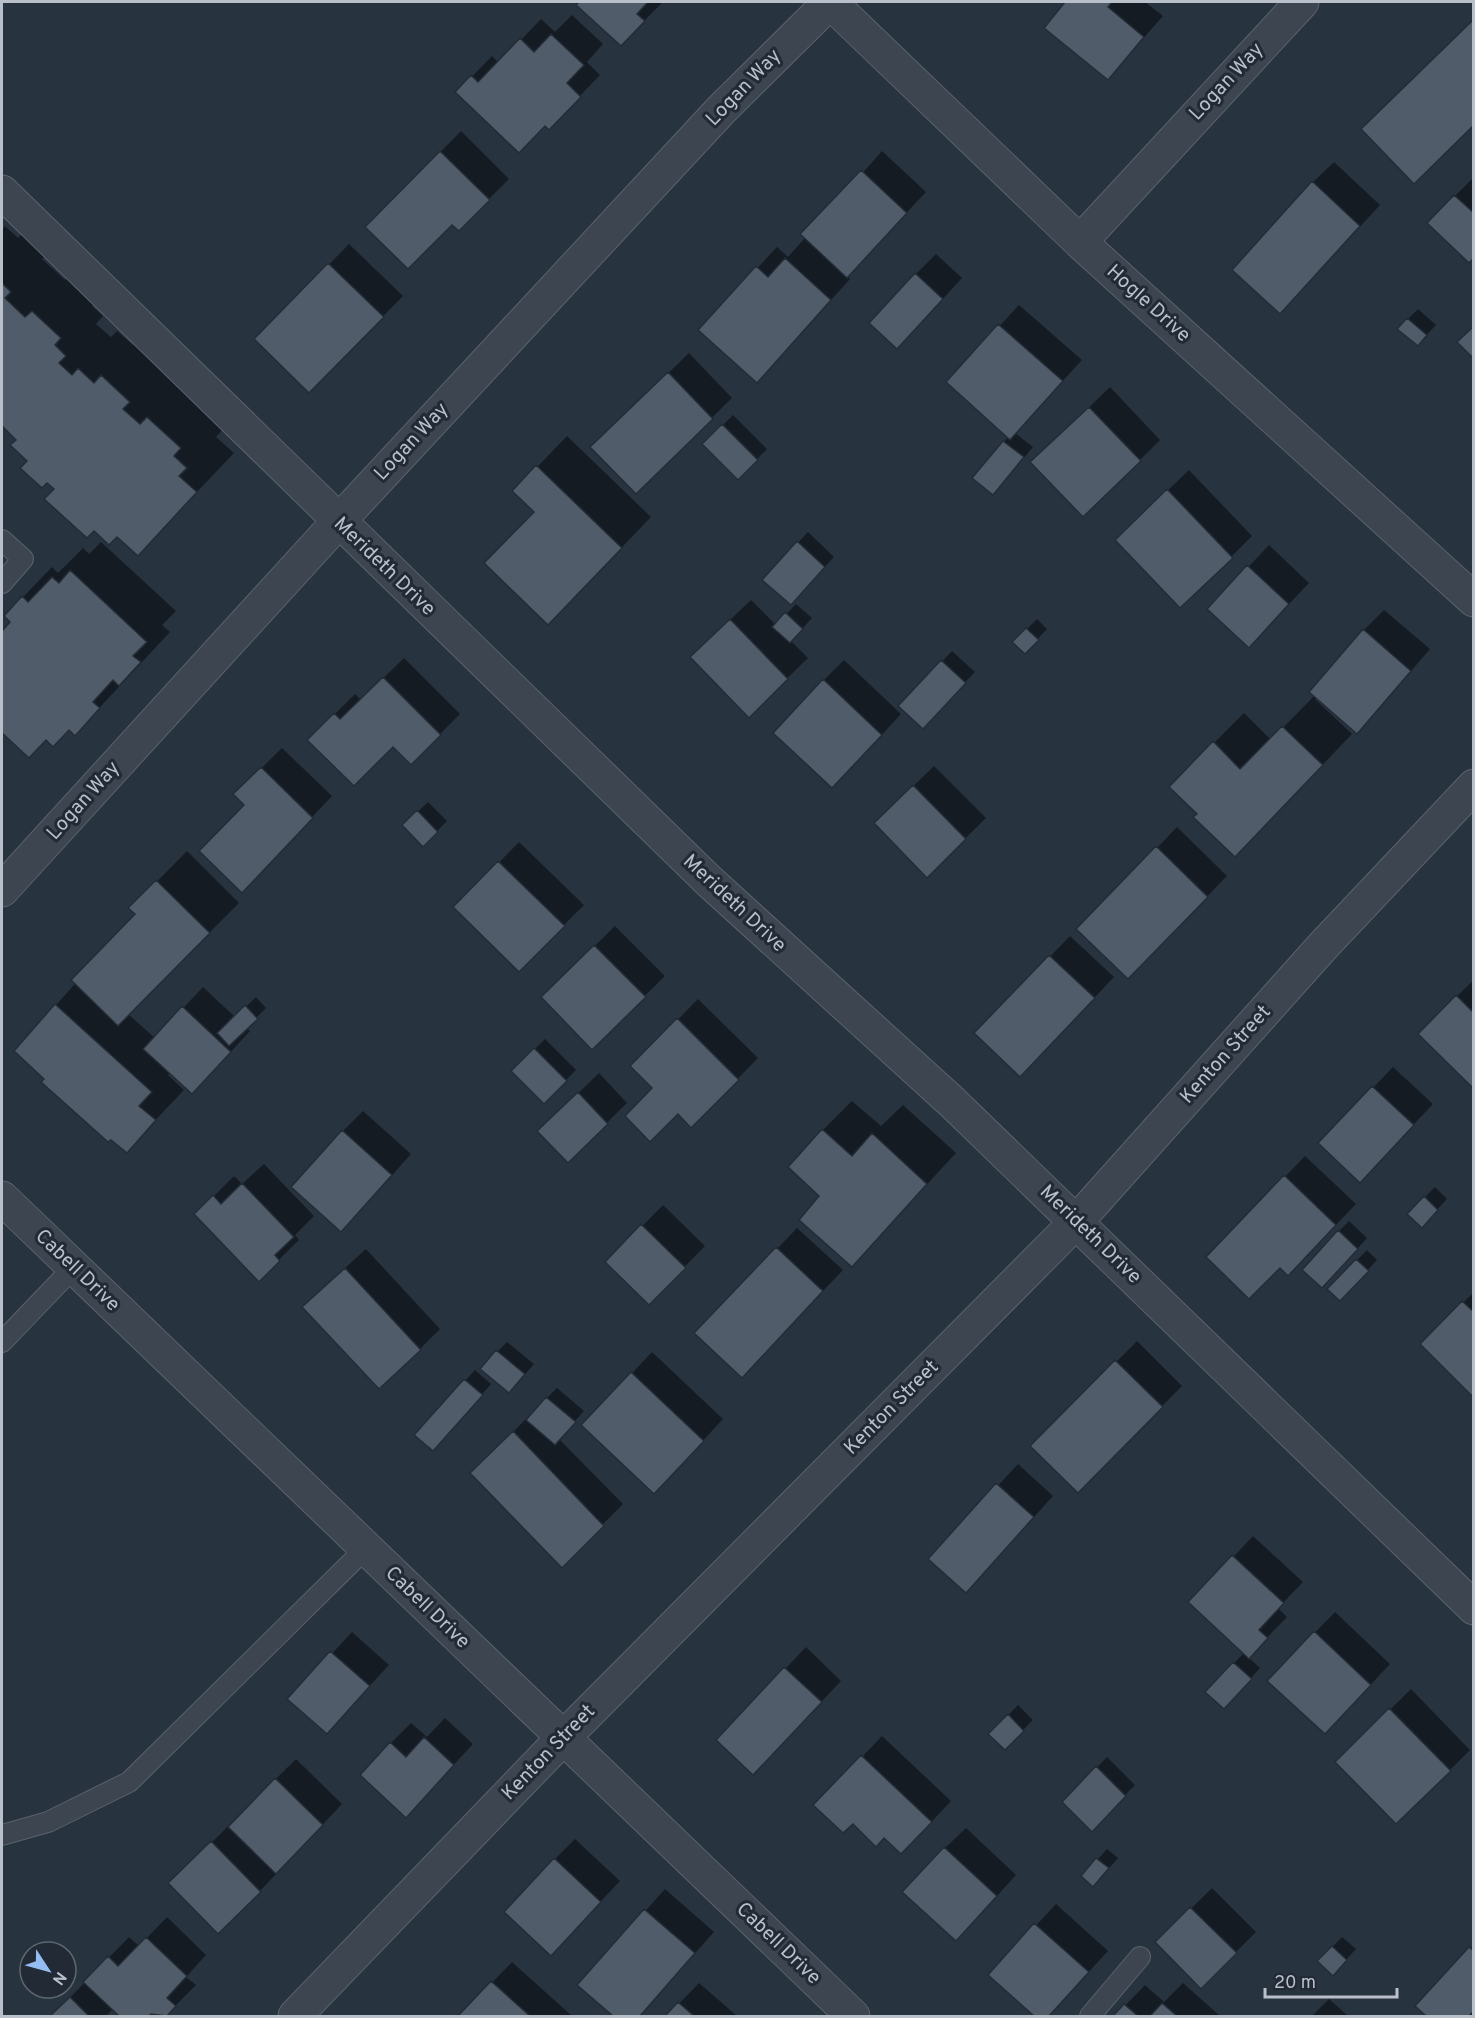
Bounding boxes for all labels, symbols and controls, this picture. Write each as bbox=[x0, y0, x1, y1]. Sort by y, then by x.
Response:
street label: Logan Way bbox=[1184, 37, 1270, 127]
street label: Logan Way bbox=[701, 44, 787, 132]
street label: Hogle Drive bbox=[1100, 259, 1196, 349]
street label: Logan Way bbox=[369, 397, 455, 487]
street label: Merideth Drive bbox=[327, 512, 441, 622]
street label: Logan Way bbox=[42, 756, 126, 846]
street label: Merideth Drive bbox=[677, 849, 791, 959]
street label: Kenton Street bbox=[1175, 1000, 1277, 1110]
street label: Merideth Drive bbox=[1033, 1180, 1147, 1290]
street label: Cabell Drive bbox=[29, 1224, 125, 1318]
street label: Kenton Street bbox=[839, 1355, 945, 1461]
street label: Cabell Drive bbox=[379, 1561, 475, 1655]
street label: Kenton Street bbox=[497, 1699, 601, 1807]
street label: Cabell Drive bbox=[730, 1897, 826, 1991]
north arrow bbox=[18, 1940, 78, 2000]
scale bar bbox=[1265, 1961, 1397, 1999]
text: N bbox=[47, 1967, 70, 1988]
text: 20 m bbox=[1274, 1972, 1316, 1995]

